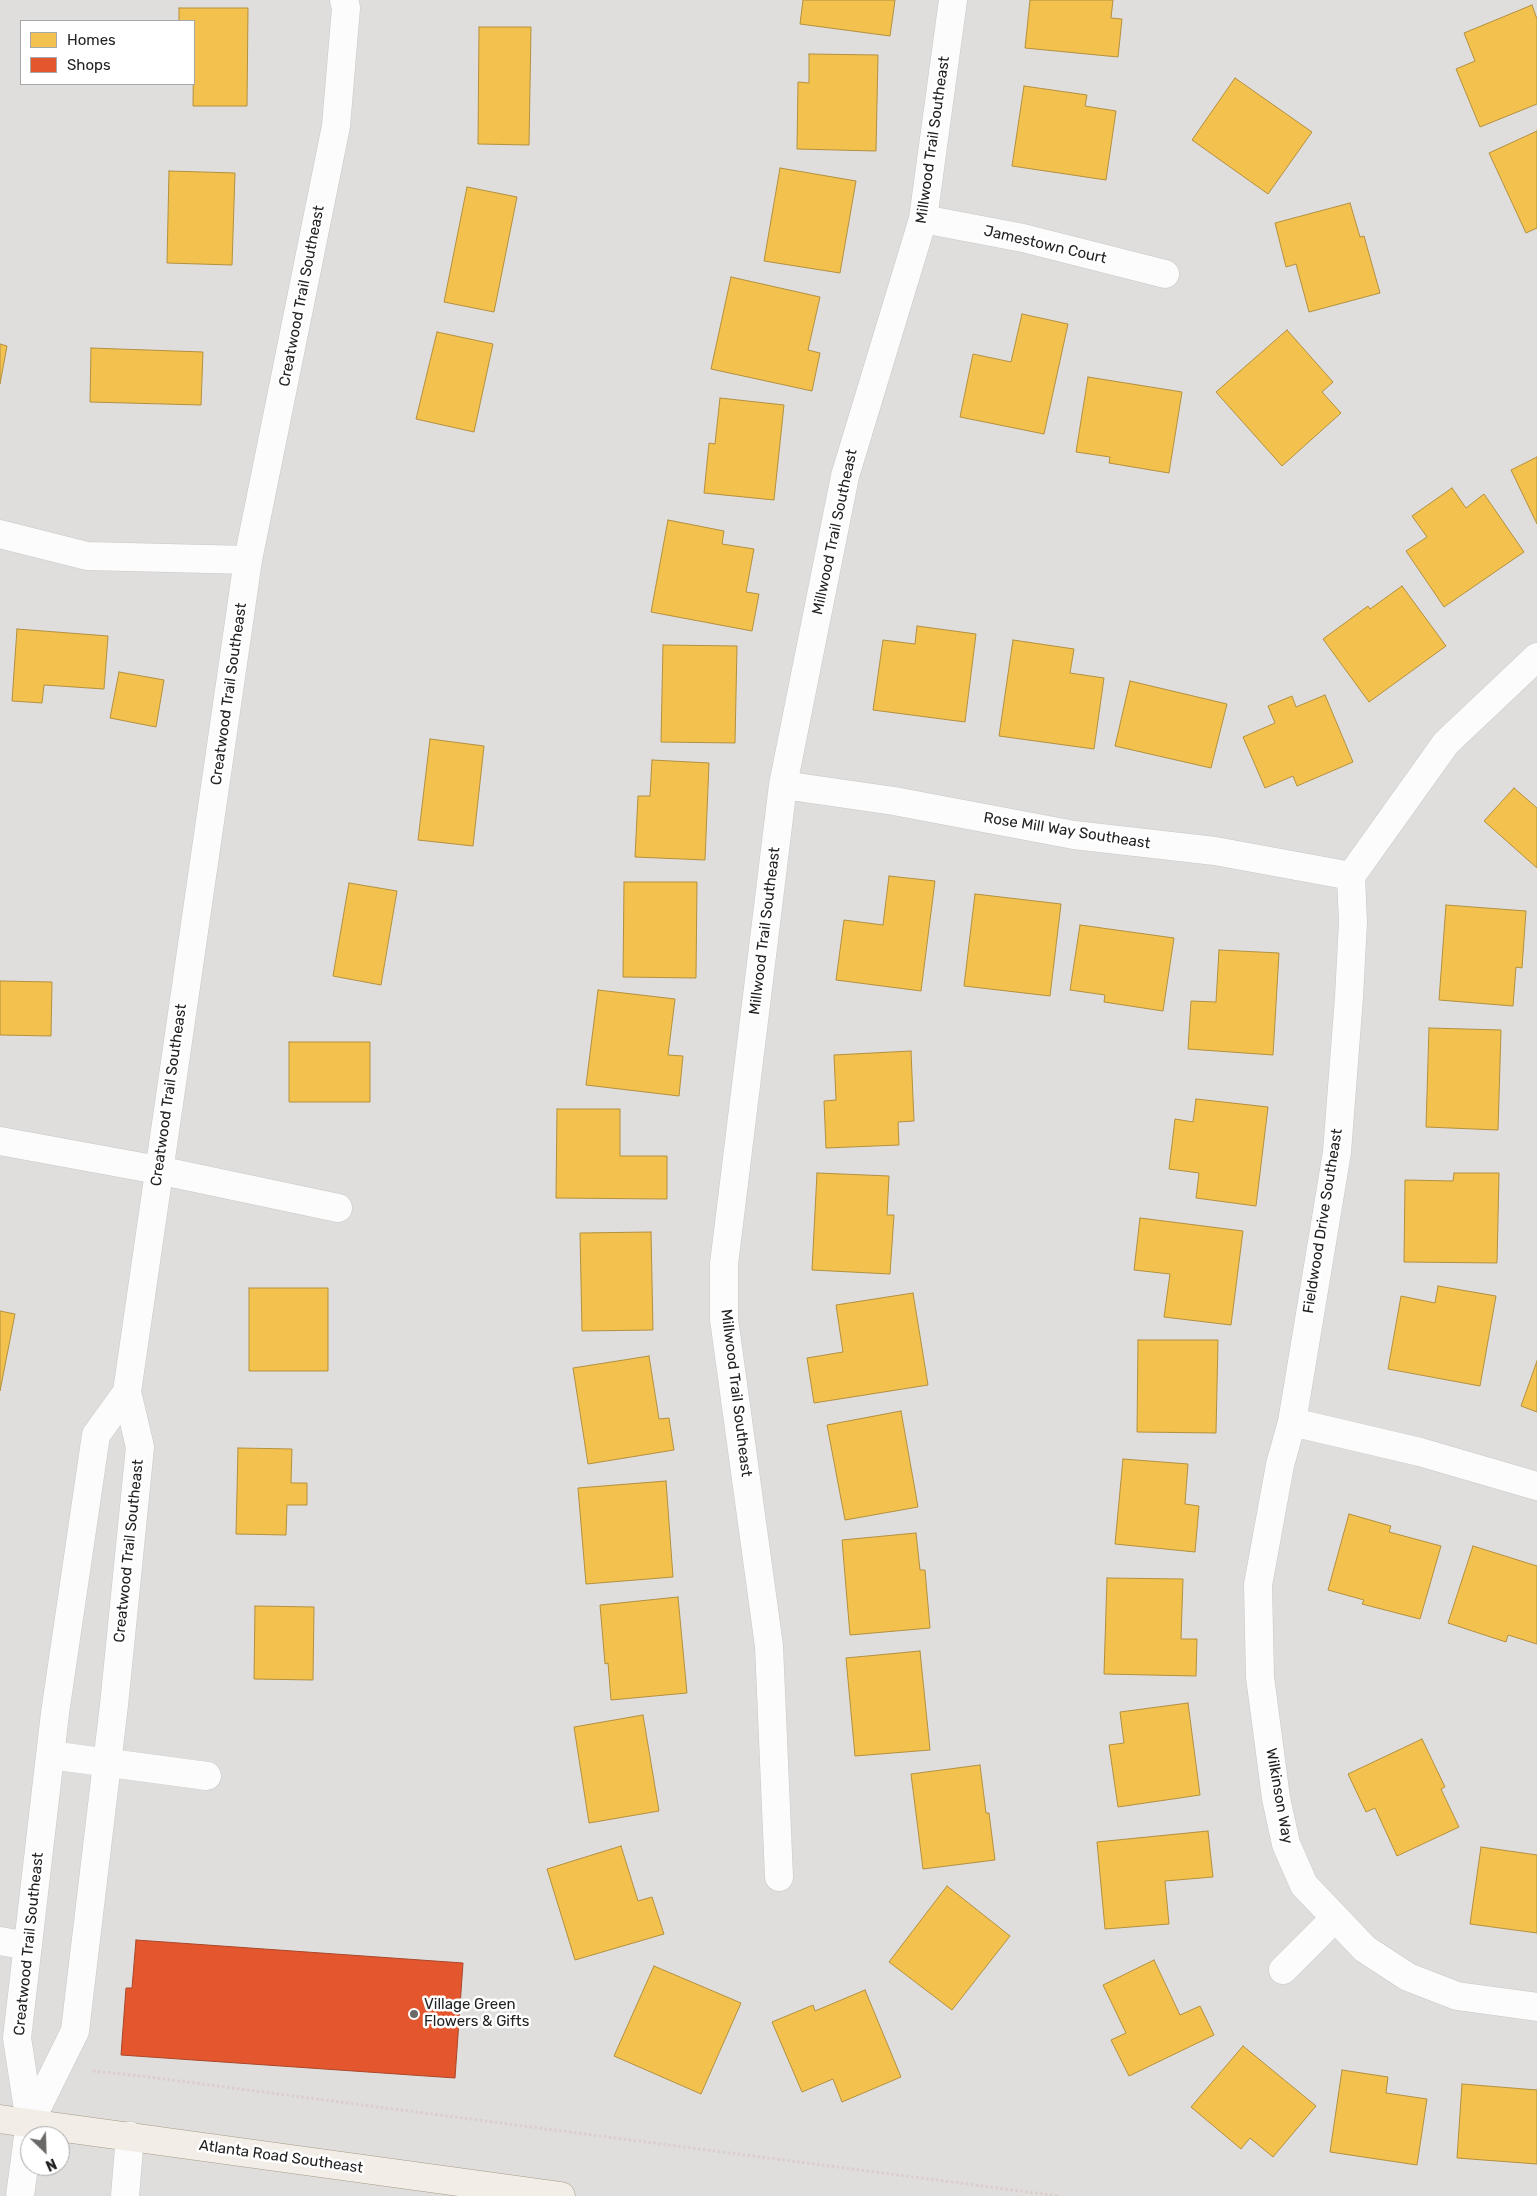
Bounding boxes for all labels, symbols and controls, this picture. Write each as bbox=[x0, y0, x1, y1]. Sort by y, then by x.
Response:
legend bbox=[20, 20, 195, 85]
text: Homes bbox=[67, 31, 116, 49]
street label: Millwood Trail Southeast bbox=[912, 55, 954, 225]
text: Shops bbox=[67, 56, 111, 74]
street label: Creatwood Trail Southeast bbox=[276, 204, 328, 388]
street label: Jamestown Court bbox=[982, 222, 1108, 268]
street label: Millwood Trail Southeast bbox=[809, 448, 861, 616]
street label: Creatwood Trail Southeast bbox=[207, 602, 251, 786]
street label: Rose Mill Way Southeast bbox=[982, 809, 1152, 853]
street label: Millwood Trail Southeast bbox=[746, 846, 784, 1016]
street label: Creatwood Trail Southeast bbox=[147, 1003, 191, 1187]
street label: Fieldwood Drive Southeast bbox=[1299, 1127, 1347, 1315]
street label: Millwood Trail Southeast bbox=[717, 1308, 755, 1478]
street label: Creatwood Trail Southeast bbox=[110, 1459, 148, 1643]
street label: Wilkinson Way bbox=[1262, 1747, 1296, 1845]
street label: Creatwood Trail Southeast bbox=[10, 1852, 48, 2036]
place label: Village Green Flowers & Gifts bbox=[424, 1996, 529, 2031]
marker: Village Green Flowers & Gifts bbox=[408, 2008, 420, 2020]
north arrow bbox=[20, 2126, 70, 2176]
street label: Atlanta Road Southeast bbox=[198, 2137, 364, 2177]
text: N bbox=[43, 2154, 59, 2174]

